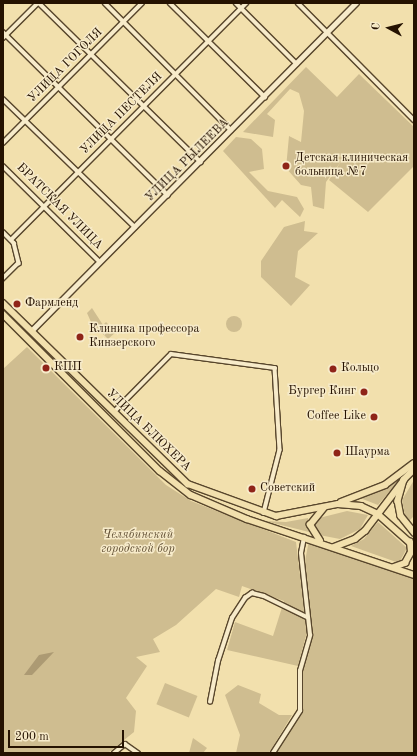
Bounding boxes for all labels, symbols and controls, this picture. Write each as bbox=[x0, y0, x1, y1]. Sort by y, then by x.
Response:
north arrow bbox=[369, 8, 409, 48]
text: С bbox=[371, 22, 382, 31]
street label: УЛИЦА ГОГОЛЯ bbox=[26, 26, 106, 106]
street label: УЛИЦА ПЕСТЕЛЯ bbox=[78, 70, 166, 158]
street label: УЛИЦА РЫЛЕЕВА bbox=[143, 116, 233, 206]
place label: Детская клиническая больница №7 bbox=[295, 152, 408, 180]
marker: Детская клиническая больница №7 bbox=[280, 160, 292, 172]
street label: БРАТСКАЯ УЛИЦА bbox=[13, 161, 105, 253]
place label: Фармленд bbox=[25, 297, 78, 311]
marker: Фармленд bbox=[12, 299, 22, 309]
place label: Клиника профессора Кинзерского bbox=[89, 323, 199, 351]
marker: Клиника профессора Кинзерского bbox=[74, 331, 86, 343]
place label: КПП bbox=[54, 361, 82, 375]
place label: Кольцо bbox=[341, 362, 379, 376]
marker: КПП bbox=[41, 363, 51, 373]
marker: Кольцо bbox=[328, 364, 338, 374]
place label: Бургер Кинг bbox=[288, 385, 356, 399]
street label: УЛИЦА БЛЮХЕРА bbox=[103, 387, 193, 475]
marker: Бургер Кинг bbox=[359, 387, 369, 397]
place label: Coffee Like bbox=[307, 410, 366, 424]
marker: Coffee Like bbox=[369, 412, 379, 422]
place label: Шаурма bbox=[345, 446, 390, 460]
marker: Шаурма bbox=[332, 448, 342, 458]
place label: Советский bbox=[260, 482, 315, 496]
marker: Советский bbox=[247, 484, 257, 494]
park label: Челябинский городской бор bbox=[101, 529, 175, 557]
scale bar bbox=[10, 722, 126, 748]
text: 200 m bbox=[15, 731, 49, 743]

